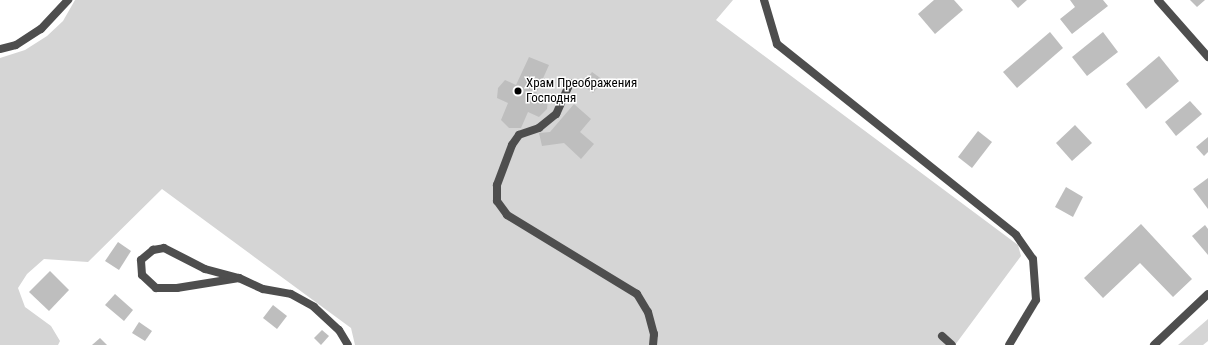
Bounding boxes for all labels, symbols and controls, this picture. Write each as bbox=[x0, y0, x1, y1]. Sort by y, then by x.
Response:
place label: Храм Преображения Господня bbox=[526, 76, 637, 107]
marker: Храм Преображения Господня bbox=[513, 86, 523, 96]

